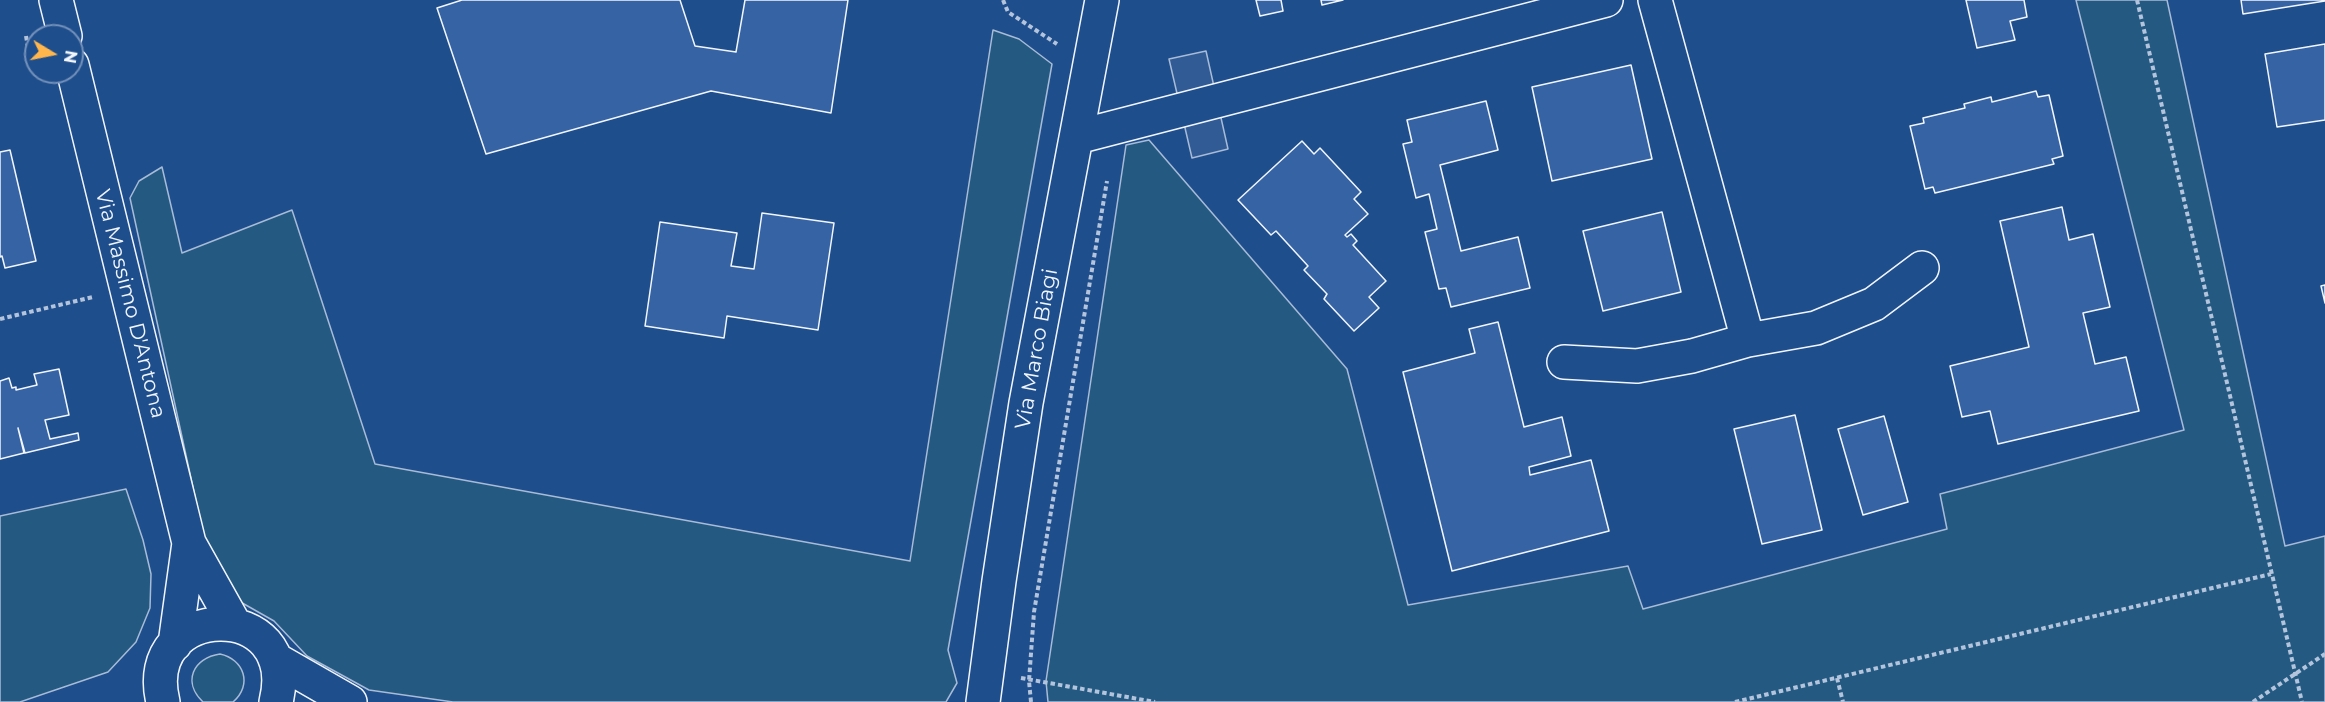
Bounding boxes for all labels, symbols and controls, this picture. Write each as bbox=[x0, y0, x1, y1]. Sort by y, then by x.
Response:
north arrow bbox=[24, 24, 84, 84]
text: N bbox=[60, 49, 81, 65]
street label: Via Massimo D'Antona bbox=[89, 187, 171, 421]
street label: Via Marco Biagi bbox=[1010, 267, 1064, 431]

